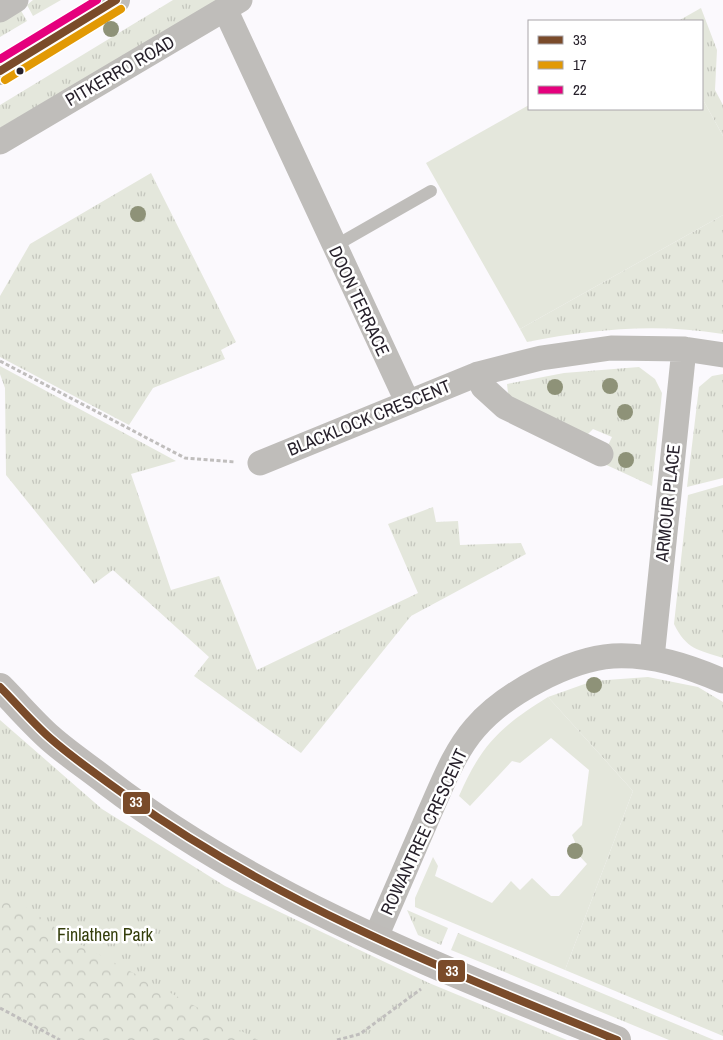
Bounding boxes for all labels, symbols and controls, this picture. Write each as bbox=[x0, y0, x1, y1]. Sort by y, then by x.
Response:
legend bbox=[528, 20, 703, 110]
street label: PITKERRO ROAD bbox=[61, 29, 179, 112]
text: 33 bbox=[573, 29, 587, 50]
text: 17 bbox=[573, 54, 587, 75]
unlabelled marker bbox=[15, 66, 25, 76]
text: 22 bbox=[573, 79, 587, 100]
street label: DOON TERRACE bbox=[323, 242, 396, 360]
street label: BLACKLOCK CRESCENT bbox=[284, 373, 454, 462]
street label: ARMOUR PLACE bbox=[649, 443, 686, 564]
street label: ROWANTREE CRESCENT bbox=[374, 745, 473, 919]
line badge: 33 bbox=[122, 791, 151, 815]
text: 33 bbox=[130, 793, 142, 811]
park label: Finlathen Park bbox=[57, 922, 154, 947]
line badge: 33 bbox=[437, 959, 466, 983]
text: 33 bbox=[446, 962, 458, 980]

